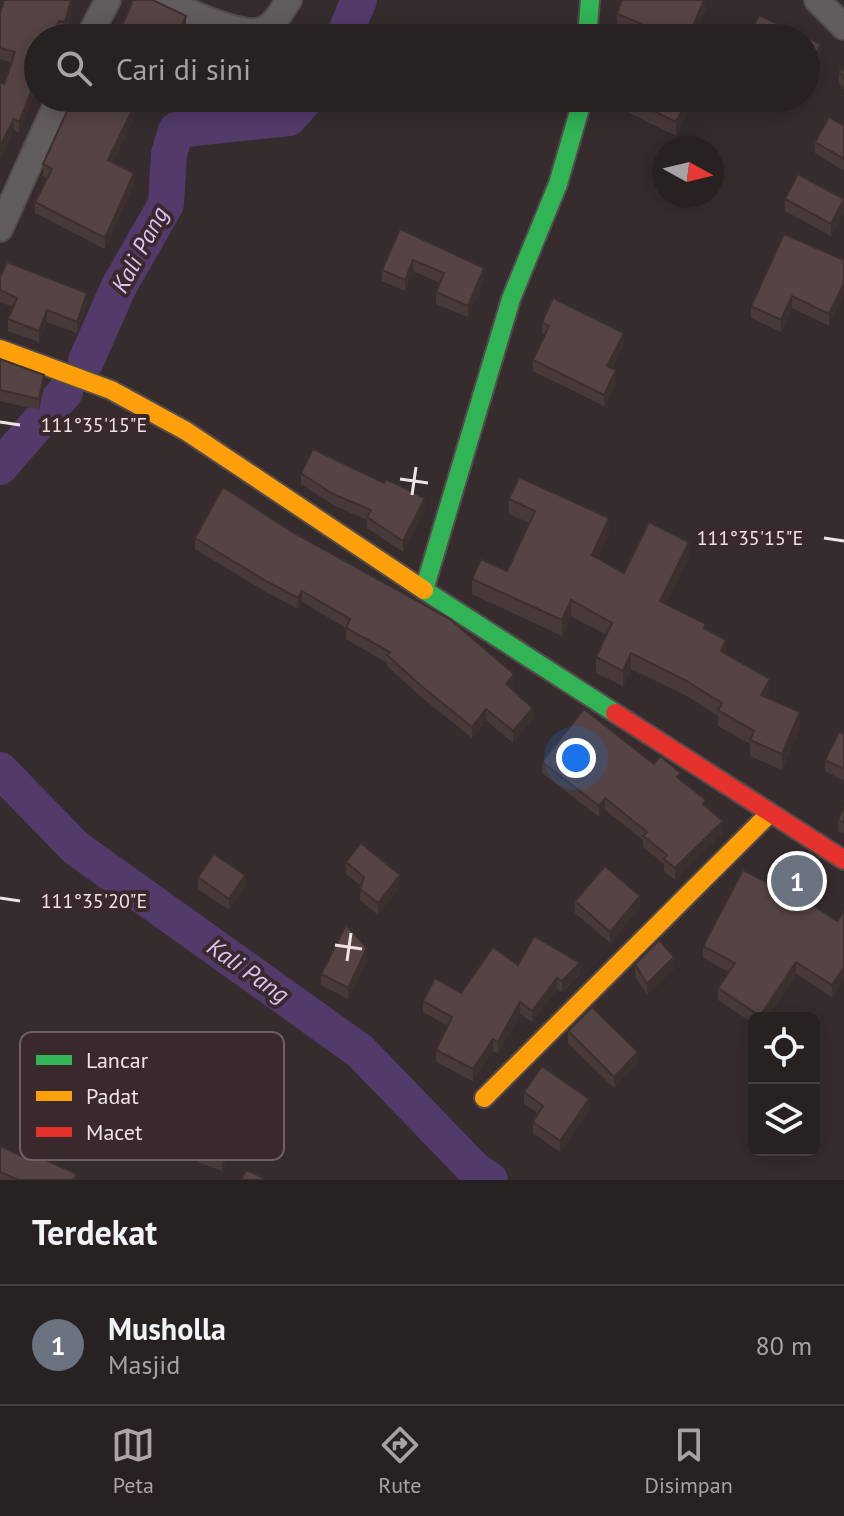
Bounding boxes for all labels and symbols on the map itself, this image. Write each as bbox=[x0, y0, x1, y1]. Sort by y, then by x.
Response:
north arrow bbox=[652, 136, 724, 208]
water label: Kali Pang bbox=[104, 201, 175, 298]
text: 111°35'15"E bbox=[41, 412, 147, 438]
text: 111°35'15"E bbox=[697, 525, 803, 551]
your location bbox=[556, 738, 596, 778]
pin: 1 bbox=[771, 851, 823, 911]
text: 111°35'20"E bbox=[41, 888, 147, 914]
water label: Kali Pang bbox=[201, 931, 295, 1010]
legend bbox=[20, 1032, 284, 1160]
text: Lancar bbox=[86, 1046, 149, 1074]
text: Padat bbox=[86, 1082, 139, 1110]
text: Macet bbox=[86, 1118, 143, 1146]

